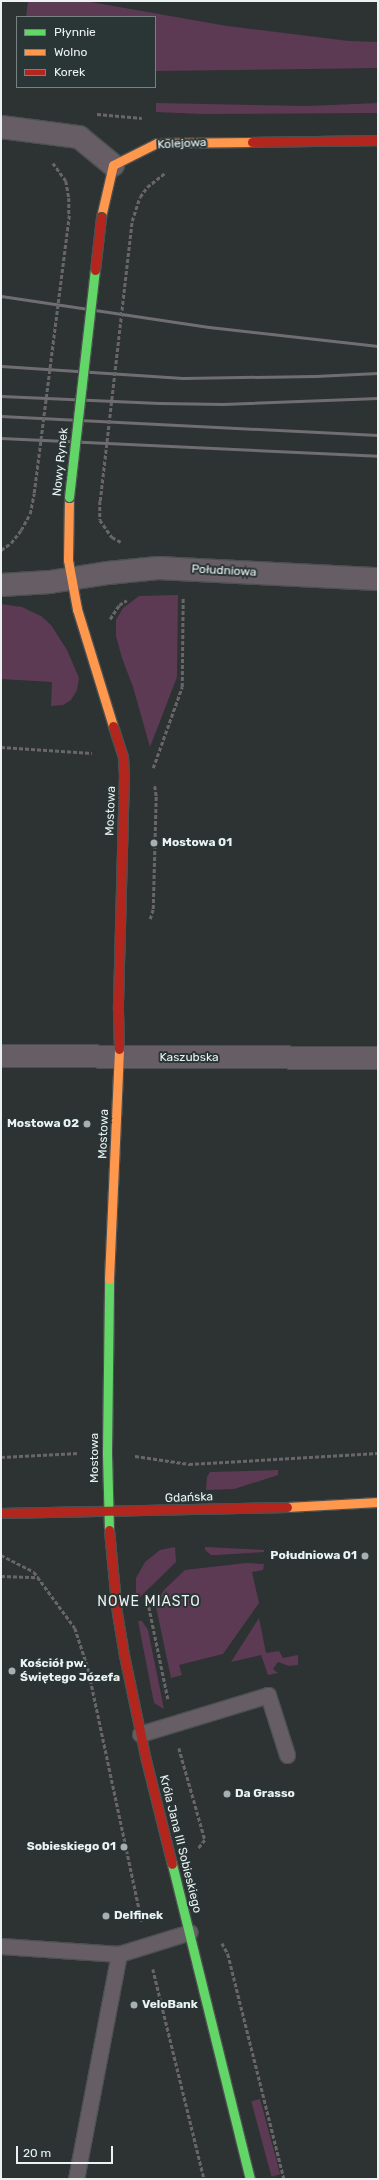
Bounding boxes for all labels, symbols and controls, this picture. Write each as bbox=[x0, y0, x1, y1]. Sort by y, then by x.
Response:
legend bbox=[16, 16, 156, 88]
text: Płynnie bbox=[54, 25, 96, 39]
text: Wolno bbox=[54, 45, 87, 59]
text: Korek bbox=[54, 65, 85, 79]
street label: Kolejowa bbox=[157, 136, 207, 152]
street label: Nowy Rynek bbox=[50, 427, 72, 497]
street label: Południowa bbox=[191, 562, 257, 580]
street label: Mostowa bbox=[103, 786, 119, 836]
place label: Mostowa 01 bbox=[162, 836, 232, 850]
marker: Mostowa 01 bbox=[149, 838, 159, 848]
street label: Kaszubska bbox=[159, 1051, 219, 1065]
street label: Mostowa bbox=[96, 1109, 112, 1159]
place label: Mostowa 02 bbox=[7, 1117, 79, 1131]
marker: Mostowa 02 bbox=[82, 1119, 92, 1129]
street label: Mostowa bbox=[88, 1433, 102, 1483]
street label: Gdańska bbox=[165, 1490, 213, 1506]
place label: Południowa 01 bbox=[270, 1549, 357, 1563]
marker: Południowa 01 bbox=[360, 1551, 370, 1561]
district label: NOWE MIASTO bbox=[97, 1594, 201, 1610]
place label: Kościół pw. Świętego Józefa bbox=[20, 1657, 120, 1685]
marker: Kościół pw. Świętego Józefa bbox=[7, 1666, 17, 1676]
street label: Króla Jana III Sobieskiego bbox=[156, 1773, 204, 1915]
place label: Da Grasso bbox=[235, 1787, 295, 1801]
marker: Da Grasso bbox=[222, 1789, 232, 1799]
place label: Sobieskiego 01 bbox=[27, 1840, 116, 1854]
marker: Sobieskiego 01 bbox=[119, 1842, 129, 1852]
place label: Delfinek bbox=[114, 1909, 163, 1923]
marker: Delfinek bbox=[101, 1911, 111, 1921]
place label: VeloBank bbox=[142, 1998, 198, 2012]
marker: VeloBank bbox=[129, 2000, 139, 2010]
scale bar bbox=[18, 2138, 115, 2164]
text: 20 m bbox=[23, 2146, 51, 2160]

